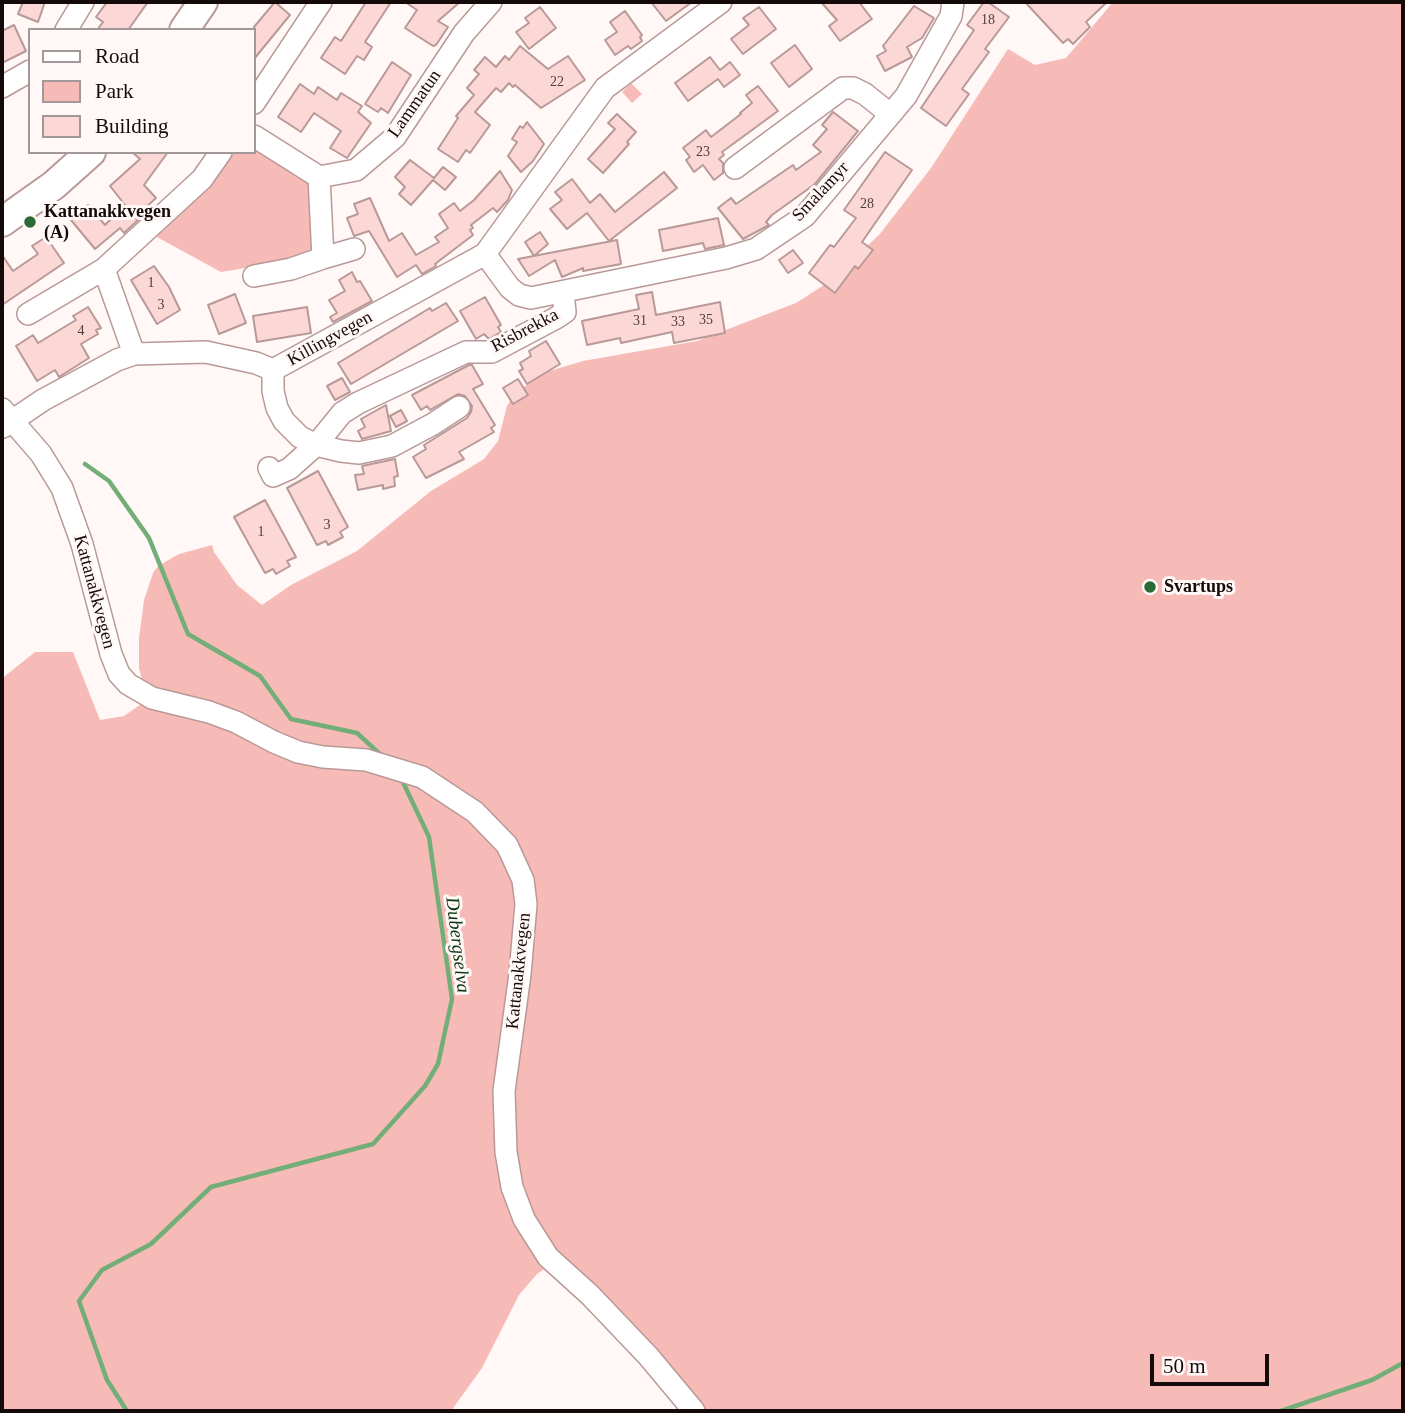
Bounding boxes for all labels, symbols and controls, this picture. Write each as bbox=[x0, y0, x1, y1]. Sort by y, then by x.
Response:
house number: 18 bbox=[981, 12, 995, 28]
legend bbox=[28, 28, 256, 154]
text: Road bbox=[95, 44, 139, 68]
street label: Lammatun bbox=[384, 66, 446, 142]
house number: 22 bbox=[550, 74, 564, 90]
text: Park bbox=[95, 79, 134, 103]
text: Building bbox=[95, 114, 169, 138]
house number: 23 bbox=[696, 144, 710, 160]
street label: Smalamyr bbox=[788, 158, 854, 226]
house number: 28 bbox=[860, 196, 874, 212]
place label: Kattanakkvegen (A) bbox=[44, 201, 171, 244]
marker: Kattanakkvegen (A) bbox=[22, 214, 38, 230]
house number: 1 bbox=[148, 275, 154, 291]
house number: 3 bbox=[158, 297, 164, 313]
street label: Risbrekka bbox=[488, 304, 562, 358]
street label: Killingvegen bbox=[284, 307, 376, 371]
house number: 35 bbox=[699, 312, 713, 328]
house number: 31 bbox=[633, 313, 647, 329]
house number: 33 bbox=[671, 314, 685, 330]
house number: 4 bbox=[78, 323, 84, 339]
house number: 3 bbox=[324, 517, 330, 533]
house number: 1 bbox=[258, 524, 264, 540]
street label: Kattanakkvegen bbox=[68, 533, 120, 651]
place label: Svartups bbox=[1164, 576, 1233, 598]
marker: Svartups bbox=[1142, 579, 1158, 595]
water label: Dubergselva bbox=[440, 896, 474, 994]
street label: Kattanakkvegen bbox=[502, 912, 536, 1030]
scale bar bbox=[1153, 1340, 1272, 1384]
text: 50 m bbox=[1163, 1354, 1206, 1378]

